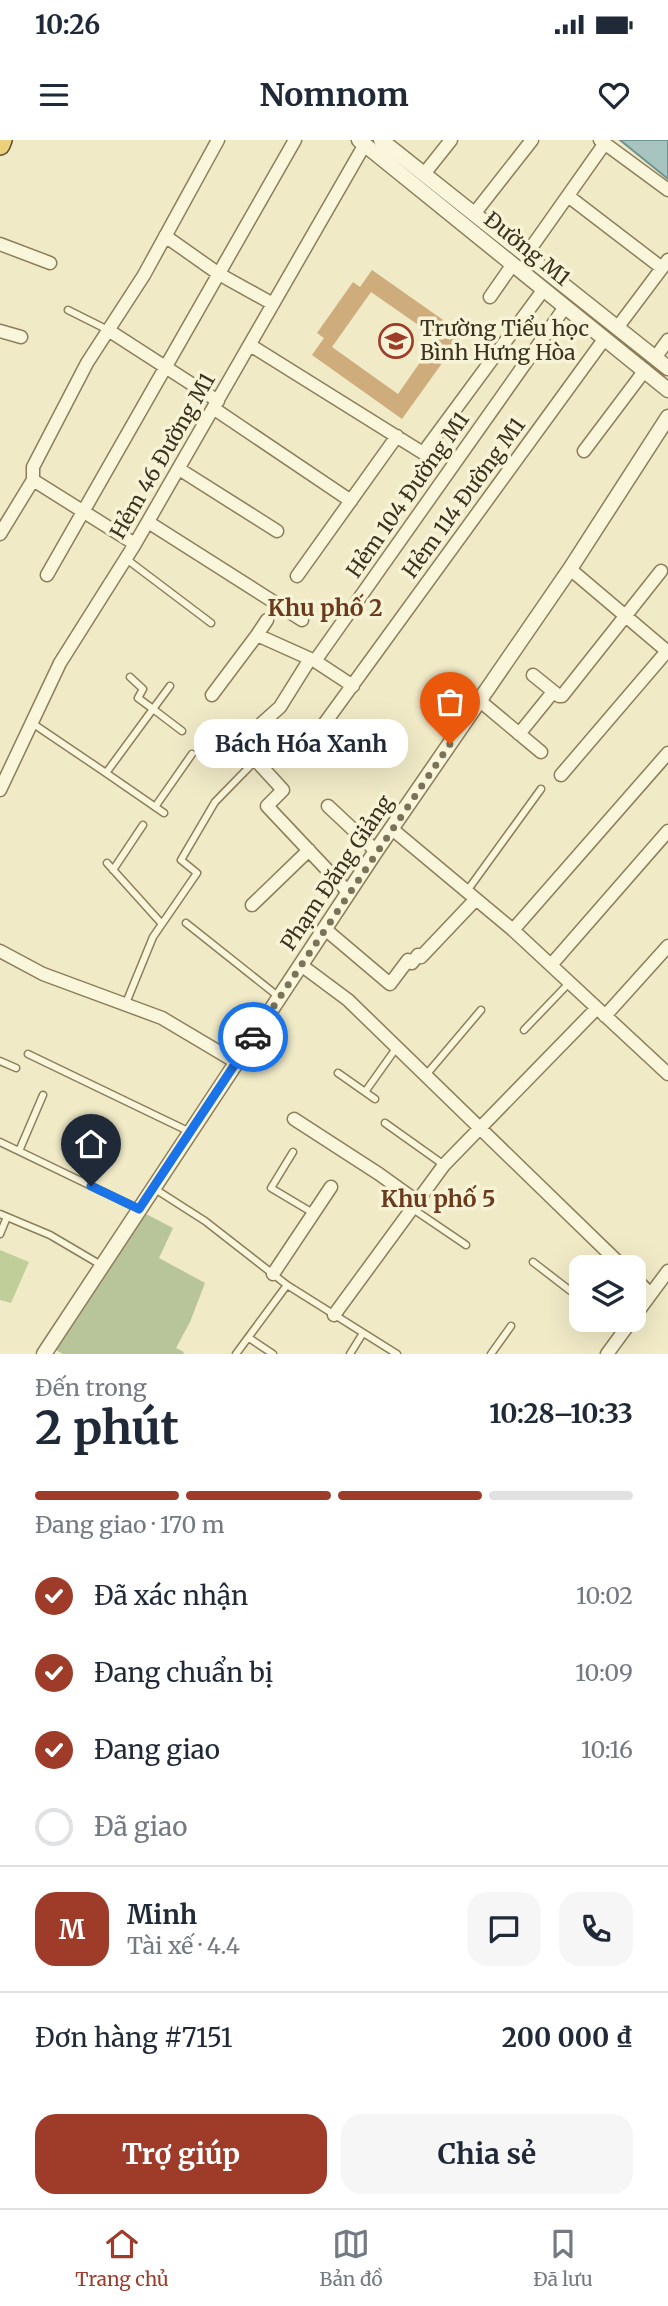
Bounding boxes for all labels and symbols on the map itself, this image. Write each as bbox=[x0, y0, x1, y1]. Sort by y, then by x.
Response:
street label: Đường M1 bbox=[479, 206, 576, 292]
place label: Trường Tiểu học Bình Hưng Hòa bbox=[420, 314, 589, 366]
school or university icon: Trường Tiểu học Bình Hưng Hòa bbox=[377, 322, 415, 360]
street label: Hẻm 46 Đường M1 bbox=[104, 368, 221, 543]
street label: Hẻm 104 Đường M1 bbox=[340, 407, 475, 583]
street label: Hẻm 114 Đường M1 bbox=[396, 412, 531, 583]
district label: Khu phố 2 bbox=[268, 593, 382, 622]
pin bbox=[420, 672, 480, 744]
callout: Bách Hóa Xanh bbox=[195, 720, 408, 768]
street label: Phạm Đăng Giảng bbox=[275, 789, 399, 956]
courier bbox=[218, 1002, 288, 1072]
pin bbox=[61, 1114, 121, 1186]
district label: Khu phố 5 bbox=[381, 1184, 495, 1213]

